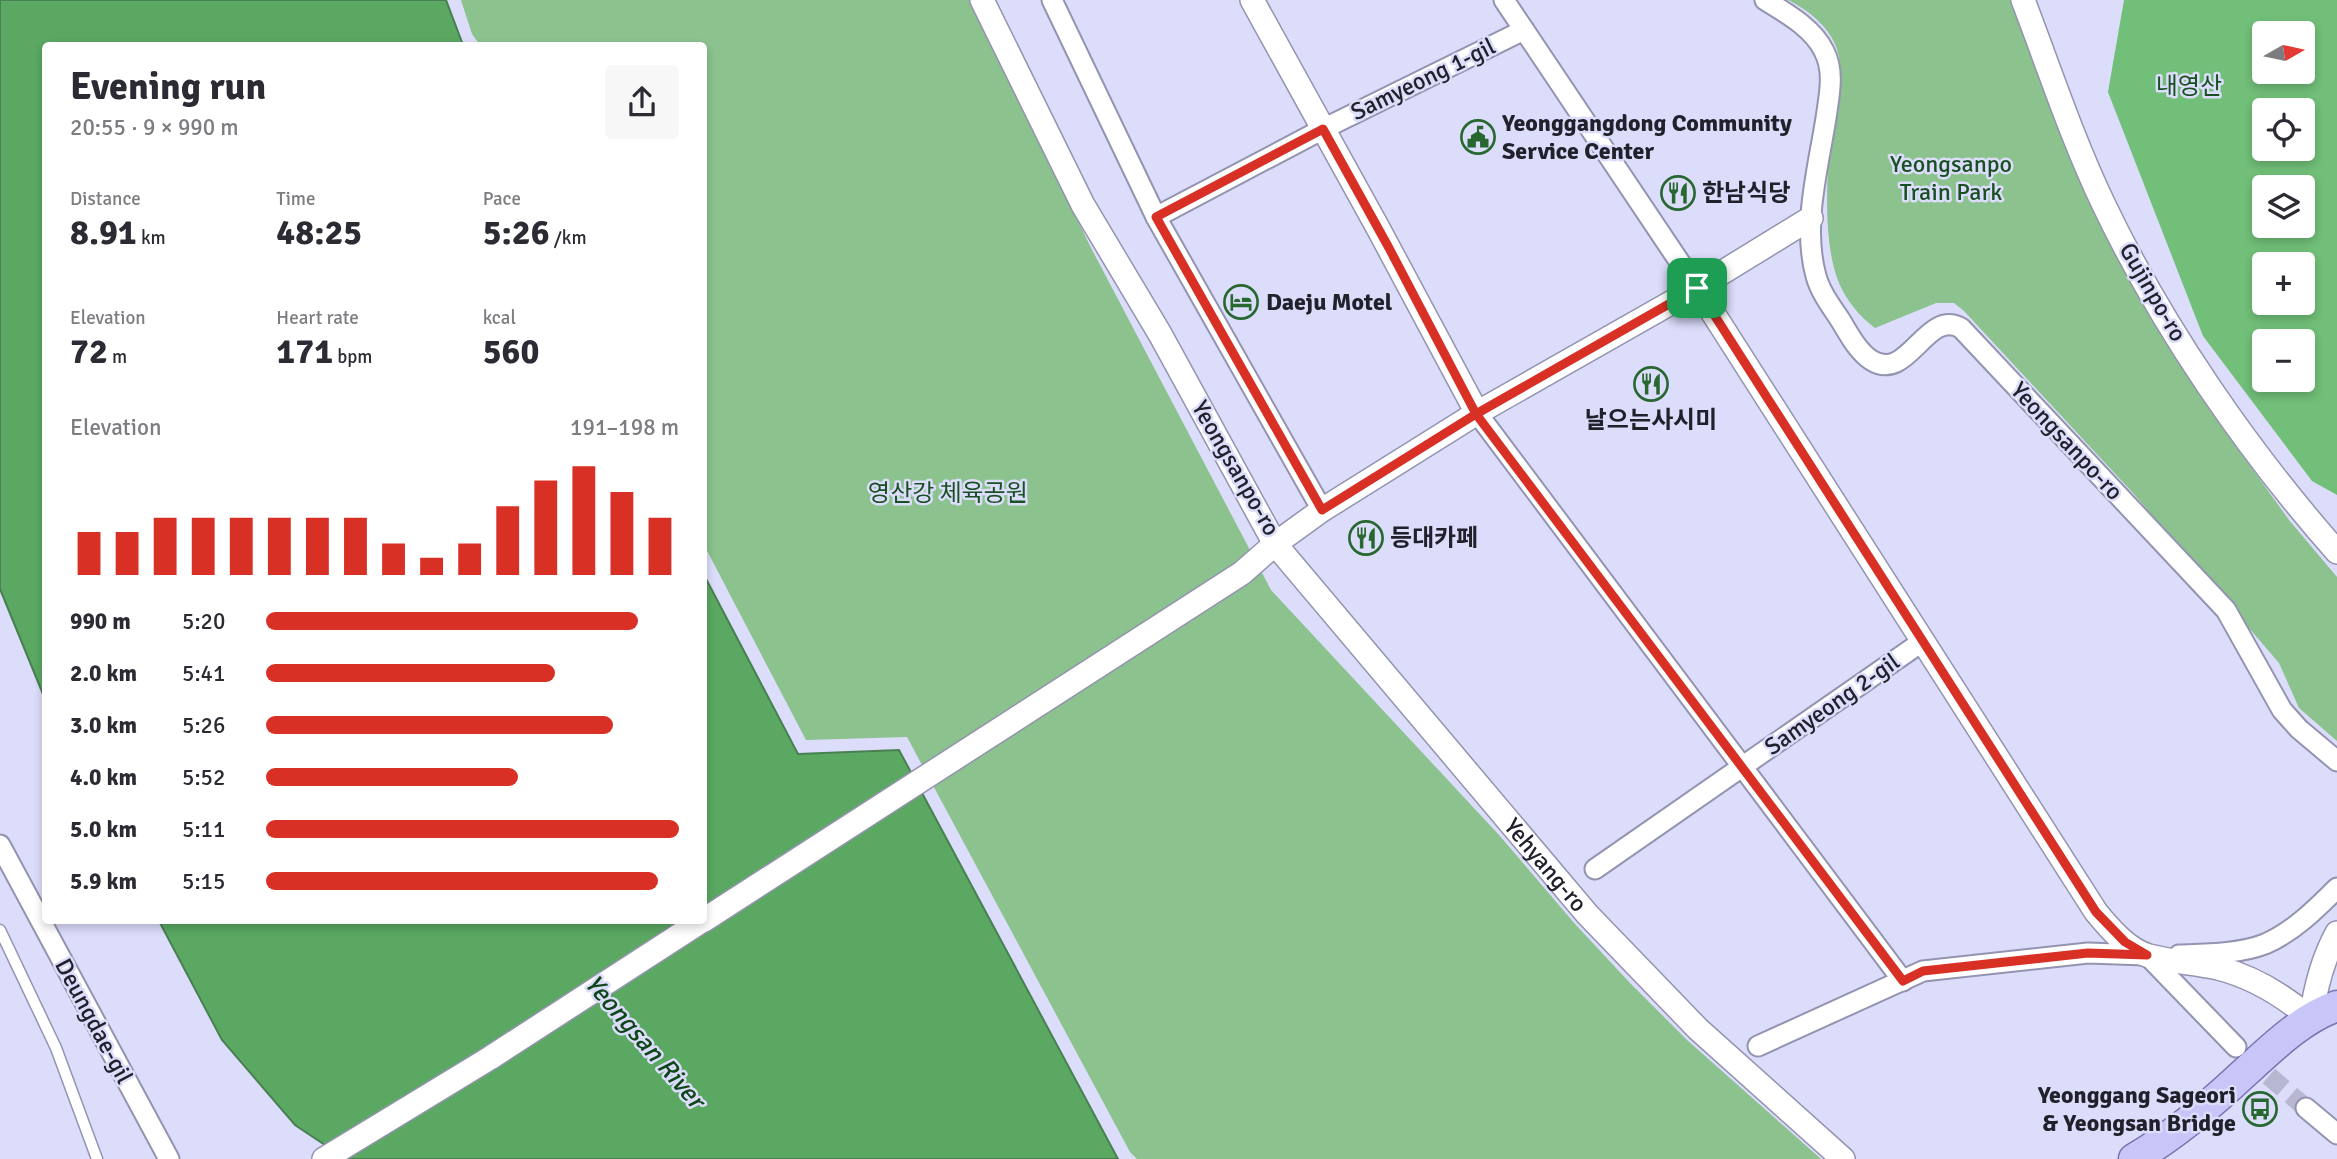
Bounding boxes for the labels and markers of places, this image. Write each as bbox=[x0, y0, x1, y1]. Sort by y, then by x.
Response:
place label: Yeonggangdong Community Service Center bbox=[1501, 108, 1792, 166]
public building icon: Yeonggangdong Community Service Center bbox=[1459, 118, 1497, 156]
restaurant icon: 한남식당 bbox=[1659, 174, 1697, 212]
place label: 한남식당 bbox=[1702, 178, 1790, 208]
pin bbox=[1667, 258, 1727, 318]
hotel icon: Daeju Motel bbox=[1222, 283, 1260, 321]
place label: Daeju Motel bbox=[1266, 287, 1393, 317]
restaurant icon: 날으는사시미 bbox=[1632, 365, 1670, 403]
place label: 날으는사시미 bbox=[1585, 405, 1717, 435]
restaurant icon: 등대카페 bbox=[1347, 519, 1385, 557]
place label: 등대카페 bbox=[1390, 523, 1478, 553]
place label: Yeonggang Sageori & Yeongsan Bridge bbox=[2037, 1080, 2236, 1138]
bus stop icon: Yeonggang Sageori & Yeongsan Bridge bbox=[2241, 1090, 2279, 1128]

